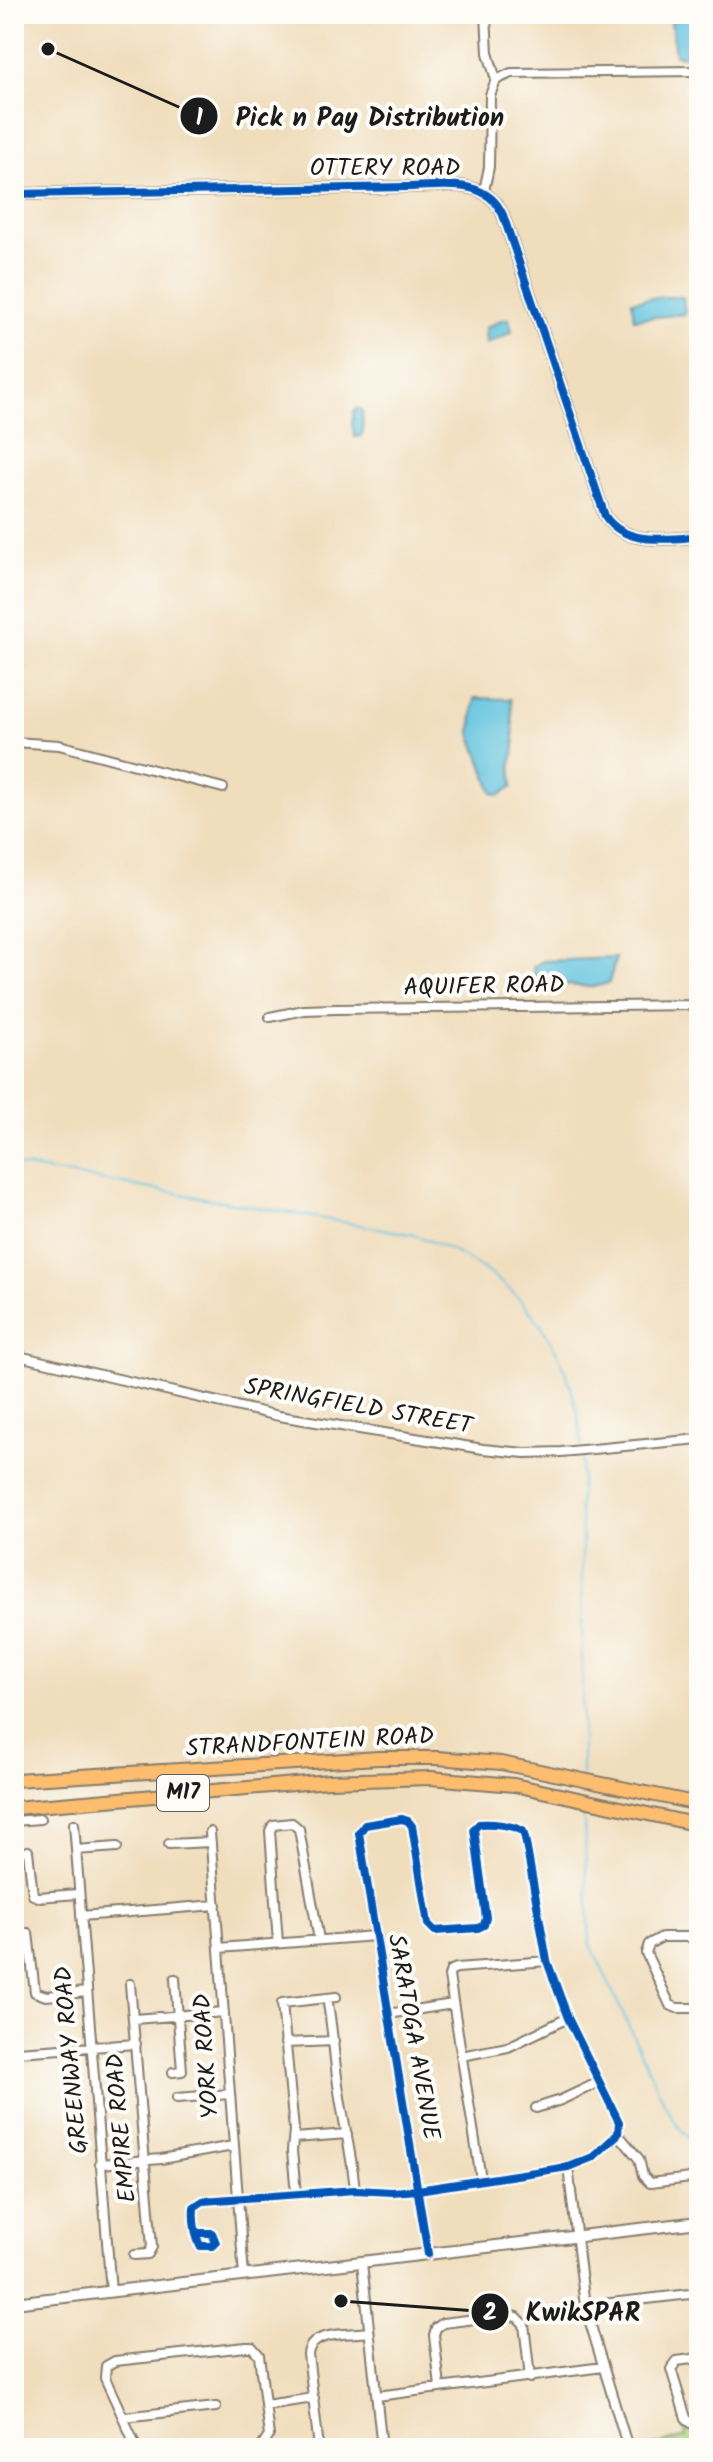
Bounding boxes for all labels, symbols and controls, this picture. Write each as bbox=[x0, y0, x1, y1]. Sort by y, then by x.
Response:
callout: Pick n Pay Distribution bbox=[179, 91, 520, 141]
text: Pick n Pay Distribution bbox=[236, 98, 504, 140]
text: 1 bbox=[195, 99, 203, 138]
street label: OTTERY ROAD bbox=[310, 149, 460, 188]
street label: AQUIFER ROAD bbox=[403, 966, 565, 1008]
street label: SPRINGFIELD STREET bbox=[241, 1368, 477, 1447]
street label: STRANDFONTEIN ROAD bbox=[185, 1717, 435, 1769]
road number: M17 bbox=[157, 1775, 209, 1811]
street label: SARATOGA AVENUE bbox=[376, 1931, 450, 2144]
street label: GREENWAY ROAD bbox=[44, 1964, 100, 2156]
street label: YORK ROAD bbox=[183, 1992, 231, 2120]
street label: EMPIRE ROAD bbox=[96, 2052, 148, 2204]
callout: KwikSPAR bbox=[470, 2287, 656, 2337]
text: KwikSPAR bbox=[526, 2293, 641, 2335]
text: 2 bbox=[483, 2294, 497, 2333]

